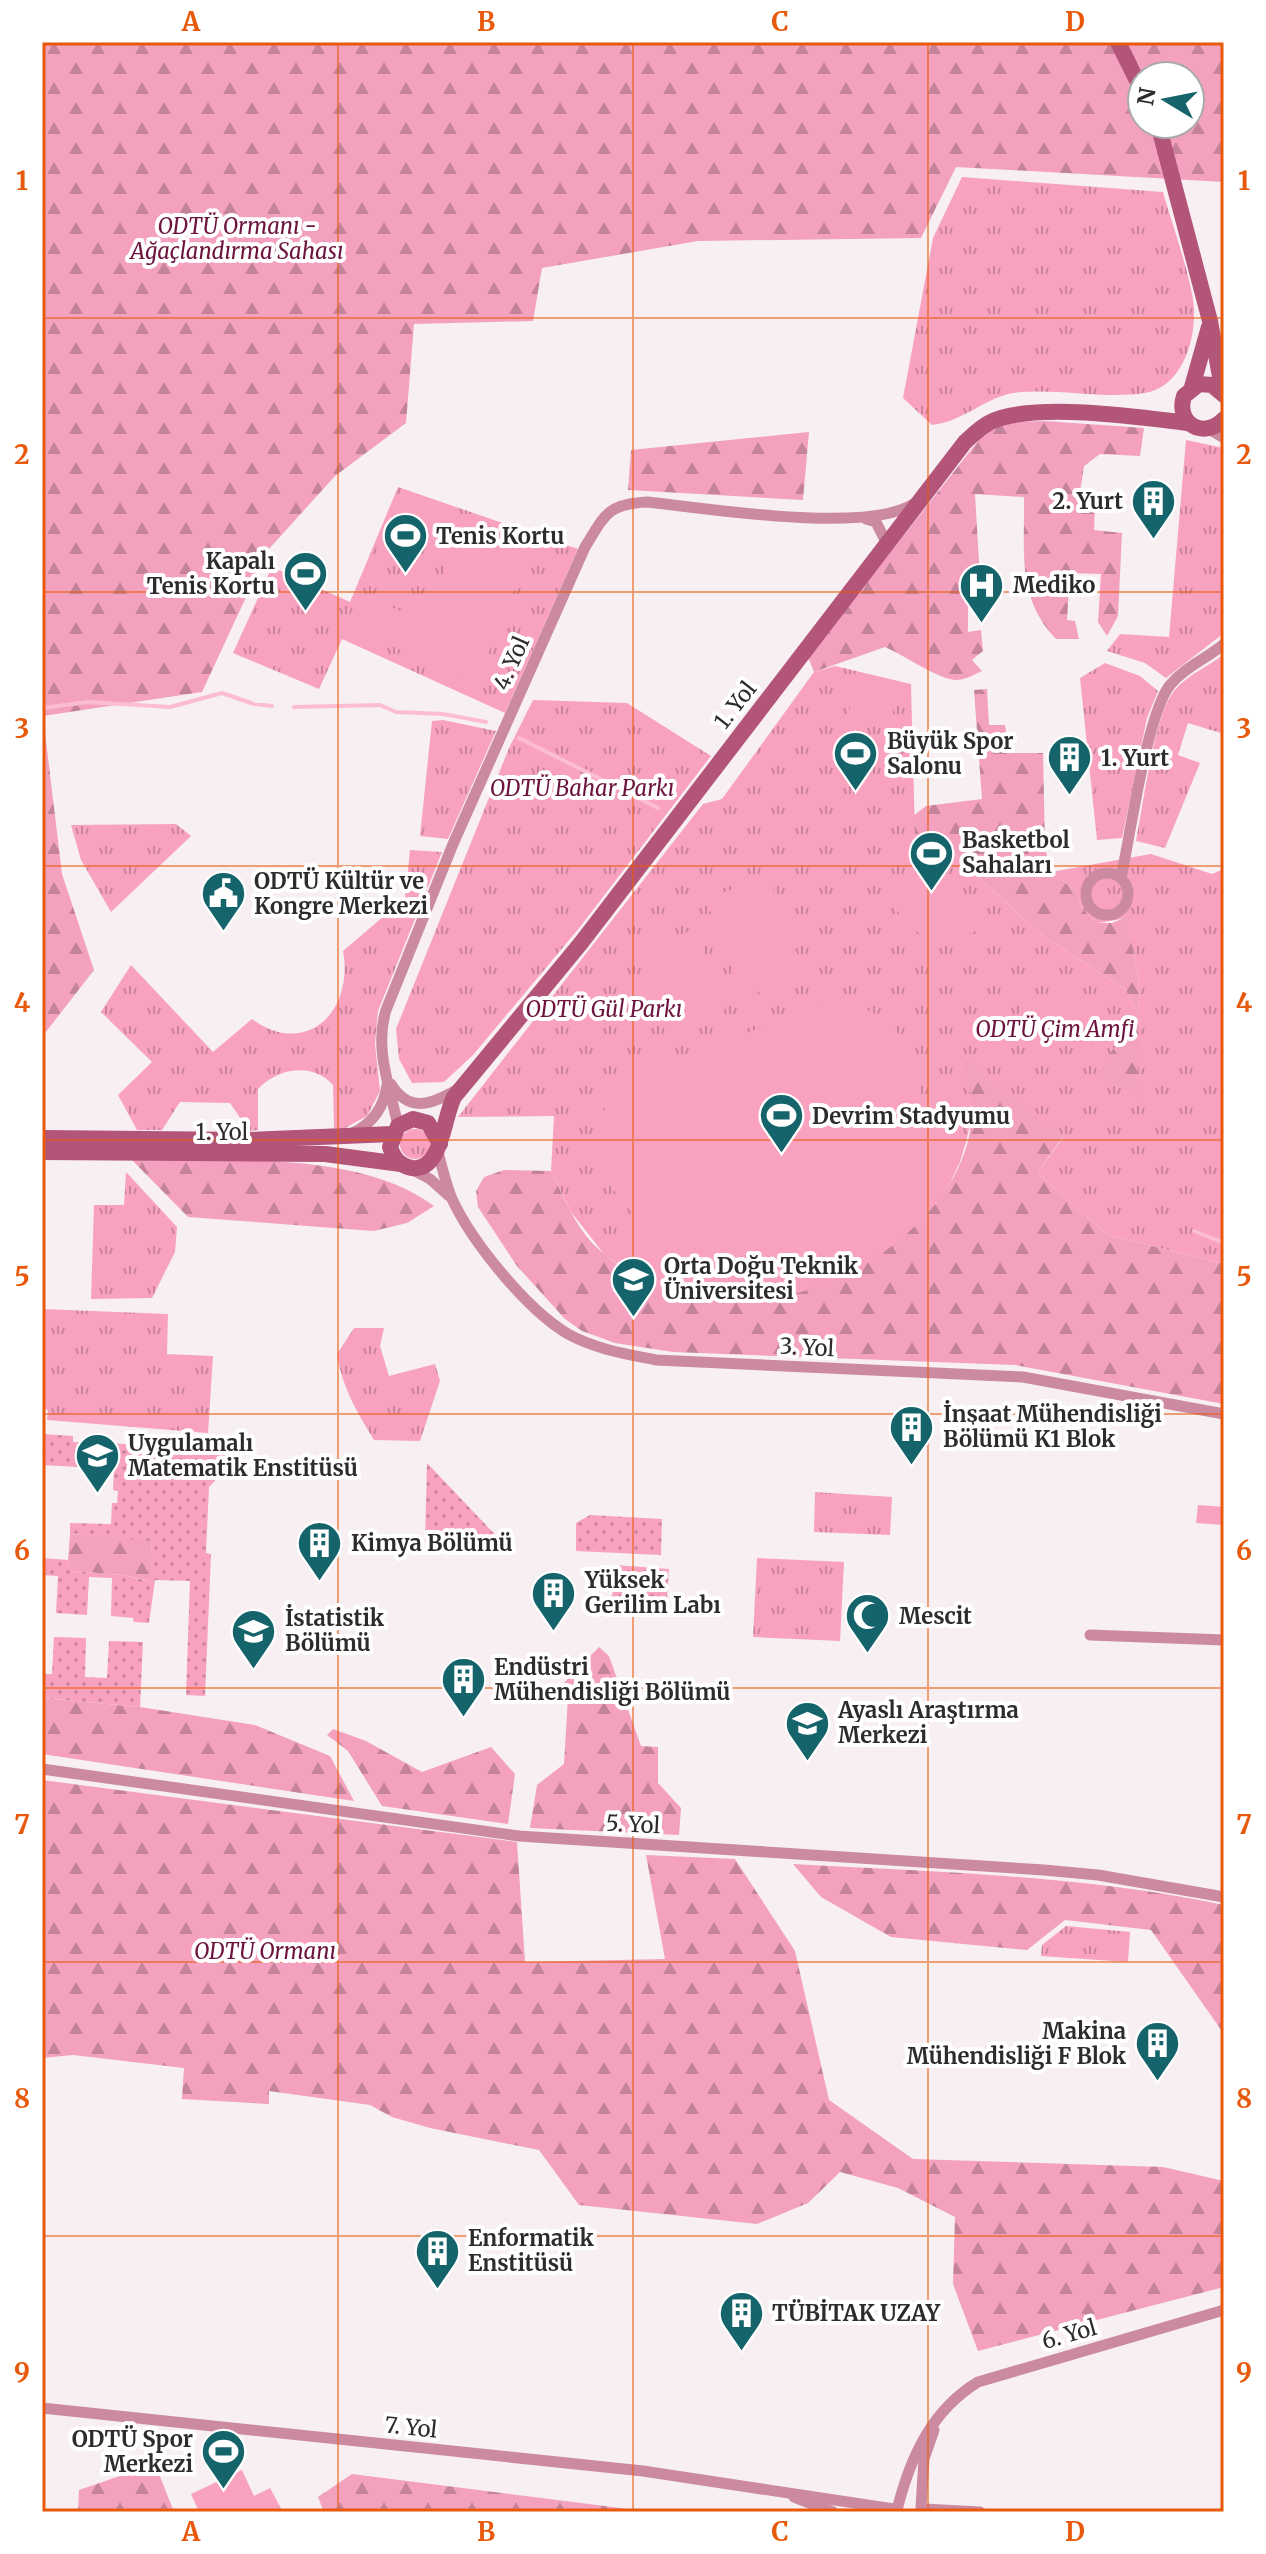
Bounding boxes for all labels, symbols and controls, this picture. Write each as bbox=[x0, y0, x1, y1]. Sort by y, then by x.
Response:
text: A bbox=[181, 5, 201, 38]
text: B bbox=[477, 5, 495, 38]
text: C bbox=[771, 5, 789, 38]
text: D bbox=[1065, 5, 1085, 38]
north arrow bbox=[1126, 60, 1206, 140]
text: N bbox=[1131, 85, 1162, 108]
text: 1 bbox=[16, 164, 28, 197]
text: 1 bbox=[1238, 164, 1250, 197]
park label: ODTÜ Ormanı - Ağaçlandırma Sahası bbox=[129, 212, 343, 265]
text: 2 bbox=[14, 438, 30, 471]
text: 2 bbox=[1236, 438, 1252, 471]
building icon: 2. Yurt bbox=[1130, 477, 1178, 540]
place label: 2. Yurt bbox=[1052, 487, 1123, 515]
sports icon: Tenis Kortu bbox=[381, 512, 429, 575]
place label: Tenis Kortu bbox=[436, 522, 564, 550]
place label: Kapalı Tenis Kortu bbox=[147, 547, 275, 600]
sports icon: Kapalı Tenis Kortu bbox=[282, 550, 330, 613]
hospital icon: Mediko bbox=[958, 561, 1006, 624]
place label: Mediko bbox=[1013, 571, 1095, 599]
street label: 4. Yol bbox=[487, 632, 535, 694]
street label: 1. Yol bbox=[708, 676, 762, 734]
text: 3 bbox=[15, 712, 29, 745]
text: 3 bbox=[1237, 712, 1251, 745]
place label: Büyük Spor Salonu bbox=[887, 727, 1014, 780]
sports icon: Büyük Spor Salonu bbox=[832, 730, 880, 793]
building icon: 1. Yurt bbox=[1046, 734, 1094, 797]
place label: 1. Yurt bbox=[1101, 744, 1169, 772]
park label: ODTÜ Bahar Parkı bbox=[490, 774, 674, 802]
place label: Basketbol Sahaları bbox=[962, 826, 1070, 879]
sports icon: Basketbol Sahaları bbox=[907, 829, 955, 892]
place label: ODTÜ Kültür ve Kongre Merkezi bbox=[254, 867, 428, 920]
public building icon: ODTÜ Kültür ve Kongre Merkezi bbox=[199, 870, 247, 933]
text: 4 bbox=[14, 986, 31, 1019]
text: 4 bbox=[1236, 986, 1253, 1019]
park label: ODTÜ Gül Parkı bbox=[526, 995, 682, 1023]
park label: ODTÜ Çim Amfi bbox=[975, 1015, 1135, 1043]
sports icon: Devrim Stadyumu bbox=[757, 1092, 805, 1155]
place label: Devrim Stadyumu bbox=[812, 1102, 1010, 1130]
street label: 1. Yol bbox=[196, 1118, 248, 1146]
place label: Orta Doğu Teknik Üniversitesi bbox=[664, 1252, 859, 1305]
school or university icon: Orta Doğu Teknik Üniversitesi bbox=[609, 1255, 657, 1318]
text: 5 bbox=[14, 1260, 30, 1293]
text: 5 bbox=[1236, 1260, 1252, 1293]
street label: 3. Yol bbox=[779, 1332, 835, 1362]
place label: İnşaat Mühendisliği Bölümü K1 Blok bbox=[943, 1400, 1162, 1453]
building icon: İnşaat Mühendisliği Bölümü K1 Blok bbox=[888, 1403, 936, 1466]
place label: Uygulamalı Matematik Enstitüsü bbox=[128, 1429, 358, 1482]
school or university icon: Uygulamalı Matematik Enstitüsü bbox=[73, 1432, 121, 1495]
building icon: Kimya Bölümü bbox=[296, 1519, 344, 1582]
place label: Kimya Bölümü bbox=[351, 1529, 513, 1557]
text: 6 bbox=[14, 1534, 30, 1567]
text: 6 bbox=[1236, 1534, 1252, 1567]
place label: Yüksek Gerilim Labı bbox=[584, 1566, 721, 1619]
building icon: Yüksek Gerilim Labı bbox=[530, 1569, 578, 1632]
mosque icon: Mescit bbox=[844, 1592, 892, 1655]
place label: Mescit bbox=[899, 1602, 972, 1630]
place label: İstatistik Bölümü bbox=[285, 1604, 385, 1657]
school or university icon: İstatistik Bölümü bbox=[230, 1607, 278, 1670]
place label: Endüstri Mühendisliği Bölümü bbox=[494, 1653, 730, 1706]
building icon: Endüstri Mühendisliği Bölümü bbox=[439, 1656, 487, 1719]
place label: Ayaslı Araştırma Merkezi bbox=[837, 1696, 1019, 1749]
school or university icon: Ayaslı Araştırma Merkezi bbox=[783, 1699, 831, 1762]
text: 7 bbox=[14, 1808, 30, 1841]
text: 7 bbox=[1236, 1808, 1252, 1841]
street label: 5. Yol bbox=[605, 1809, 661, 1839]
park label: ODTÜ Ormanı bbox=[194, 1937, 336, 1965]
place label: Makina Mühendisliği F Blok bbox=[907, 2017, 1127, 2070]
building icon: Makina Mühendisliği F Blok bbox=[1133, 2020, 1181, 2083]
text: 8 bbox=[14, 2082, 30, 2115]
text: 8 bbox=[1236, 2082, 1252, 2115]
place label: Enformatik Enstitüsü bbox=[468, 2224, 595, 2277]
building icon: Enformatik Enstitüsü bbox=[413, 2227, 461, 2290]
building icon: TÜBİTAK UZAY bbox=[717, 2289, 765, 2352]
place label: TÜBİTAK UZAY bbox=[772, 2299, 941, 2327]
street label: 6. Yol bbox=[1038, 2313, 1100, 2355]
text: 9 bbox=[14, 2356, 30, 2389]
text: 9 bbox=[1236, 2356, 1252, 2389]
street label: 7. Yol bbox=[383, 2410, 439, 2444]
place label: ODTÜ Spor Merkezi bbox=[72, 2425, 193, 2478]
sports icon: ODTÜ Spor Merkezi bbox=[200, 2428, 248, 2491]
text: A bbox=[181, 2515, 201, 2548]
text: B bbox=[477, 2515, 495, 2548]
text: C bbox=[771, 2515, 789, 2548]
text: D bbox=[1065, 2515, 1085, 2548]

